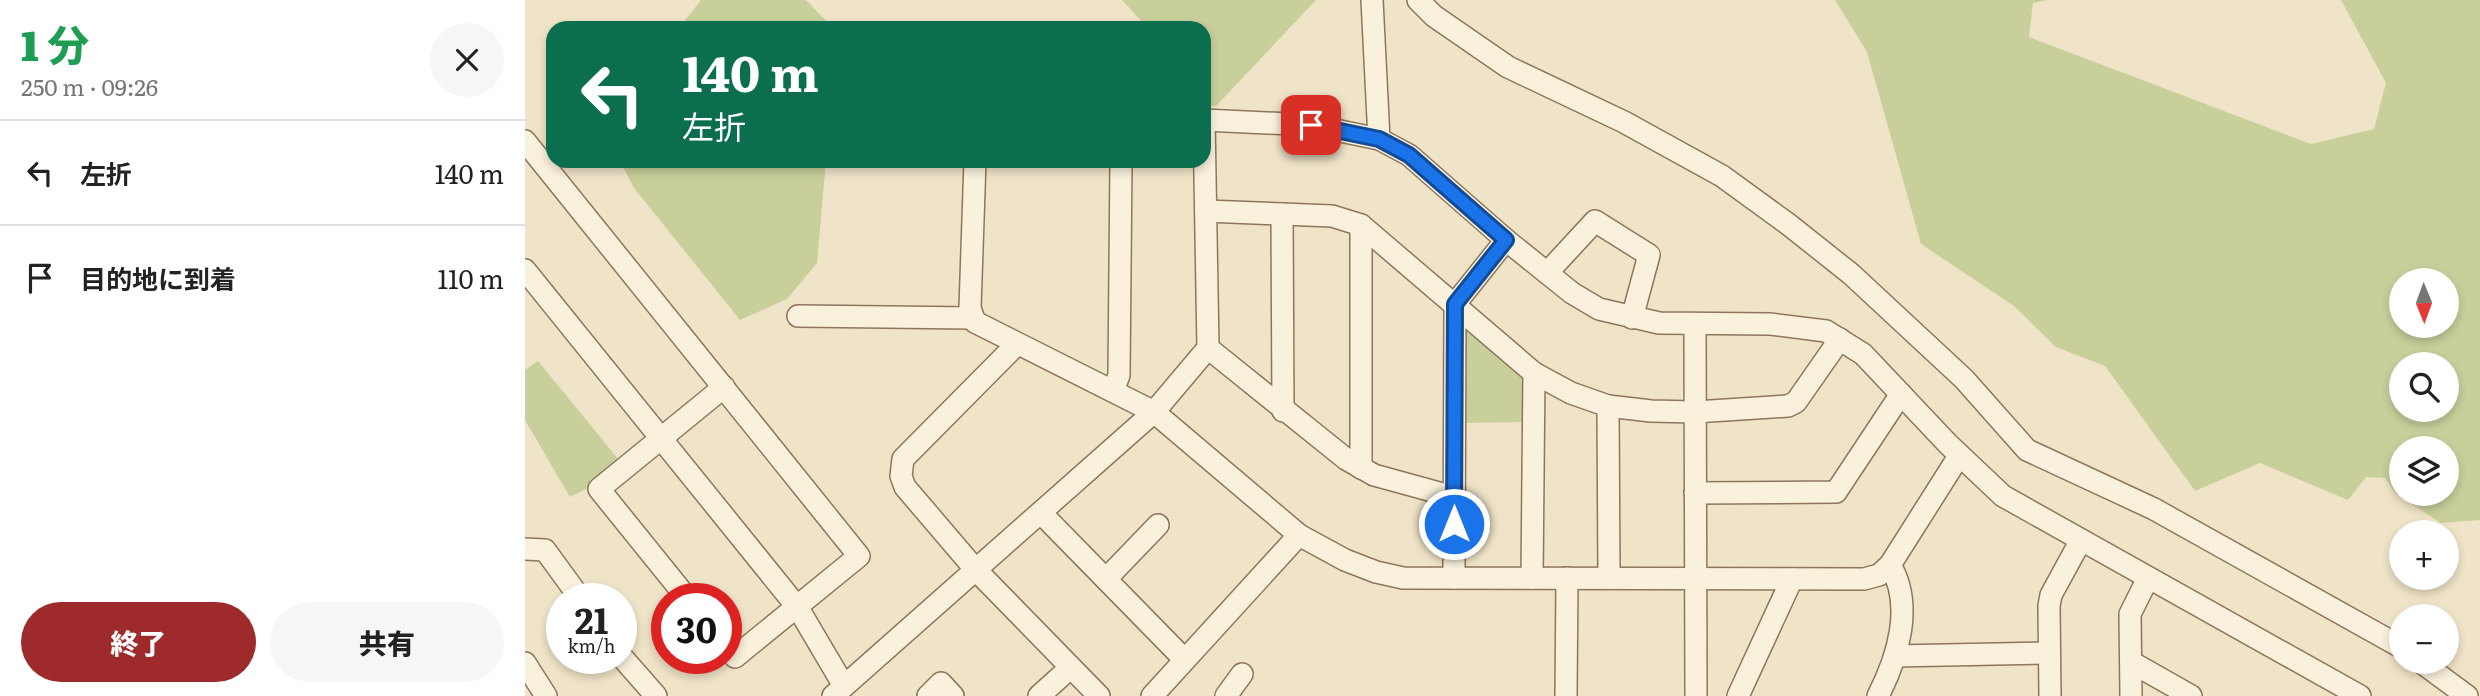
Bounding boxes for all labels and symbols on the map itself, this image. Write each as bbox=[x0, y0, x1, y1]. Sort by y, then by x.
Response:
pin bbox=[1281, 95, 1341, 155]
north arrow bbox=[2389, 268, 2459, 338]
position arrow bbox=[1417, 487, 1491, 561]
speed limit sign: 30 bbox=[651, 583, 742, 674]

